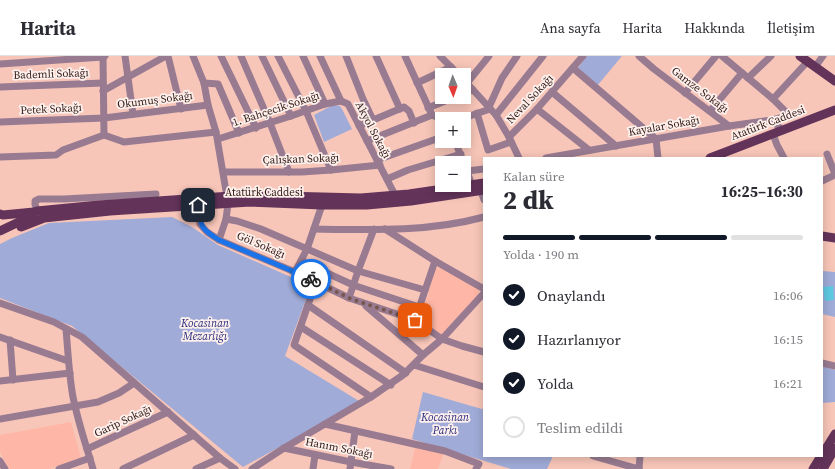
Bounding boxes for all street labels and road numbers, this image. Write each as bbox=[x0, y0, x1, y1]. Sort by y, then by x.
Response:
street label: Gamze Sokağı bbox=[668, 63, 732, 117]
street label: Bademli Sokağı bbox=[13, 65, 89, 83]
street label: Neval Sokağı bbox=[503, 71, 557, 127]
street label: Okumuş Sokağı bbox=[116, 88, 194, 112]
street label: 1. Bahçecik Sokağı bbox=[231, 88, 321, 130]
street label: Akyol Sokağı bbox=[352, 99, 394, 161]
street label: Petek Sokağı bbox=[20, 100, 82, 118]
street label: Atatürk Caddesi bbox=[729, 102, 807, 144]
street label: Kayalar Sokağı bbox=[627, 112, 701, 140]
street label: Çalışkan Sokağı bbox=[262, 150, 340, 168]
street label: Atatürk Caddesi bbox=[225, 185, 303, 200]
street label: Göl Sokağı bbox=[234, 228, 288, 262]
street label: Garip Sokağı bbox=[92, 401, 154, 441]
street label: Hanım Sokağı bbox=[304, 434, 374, 462]

